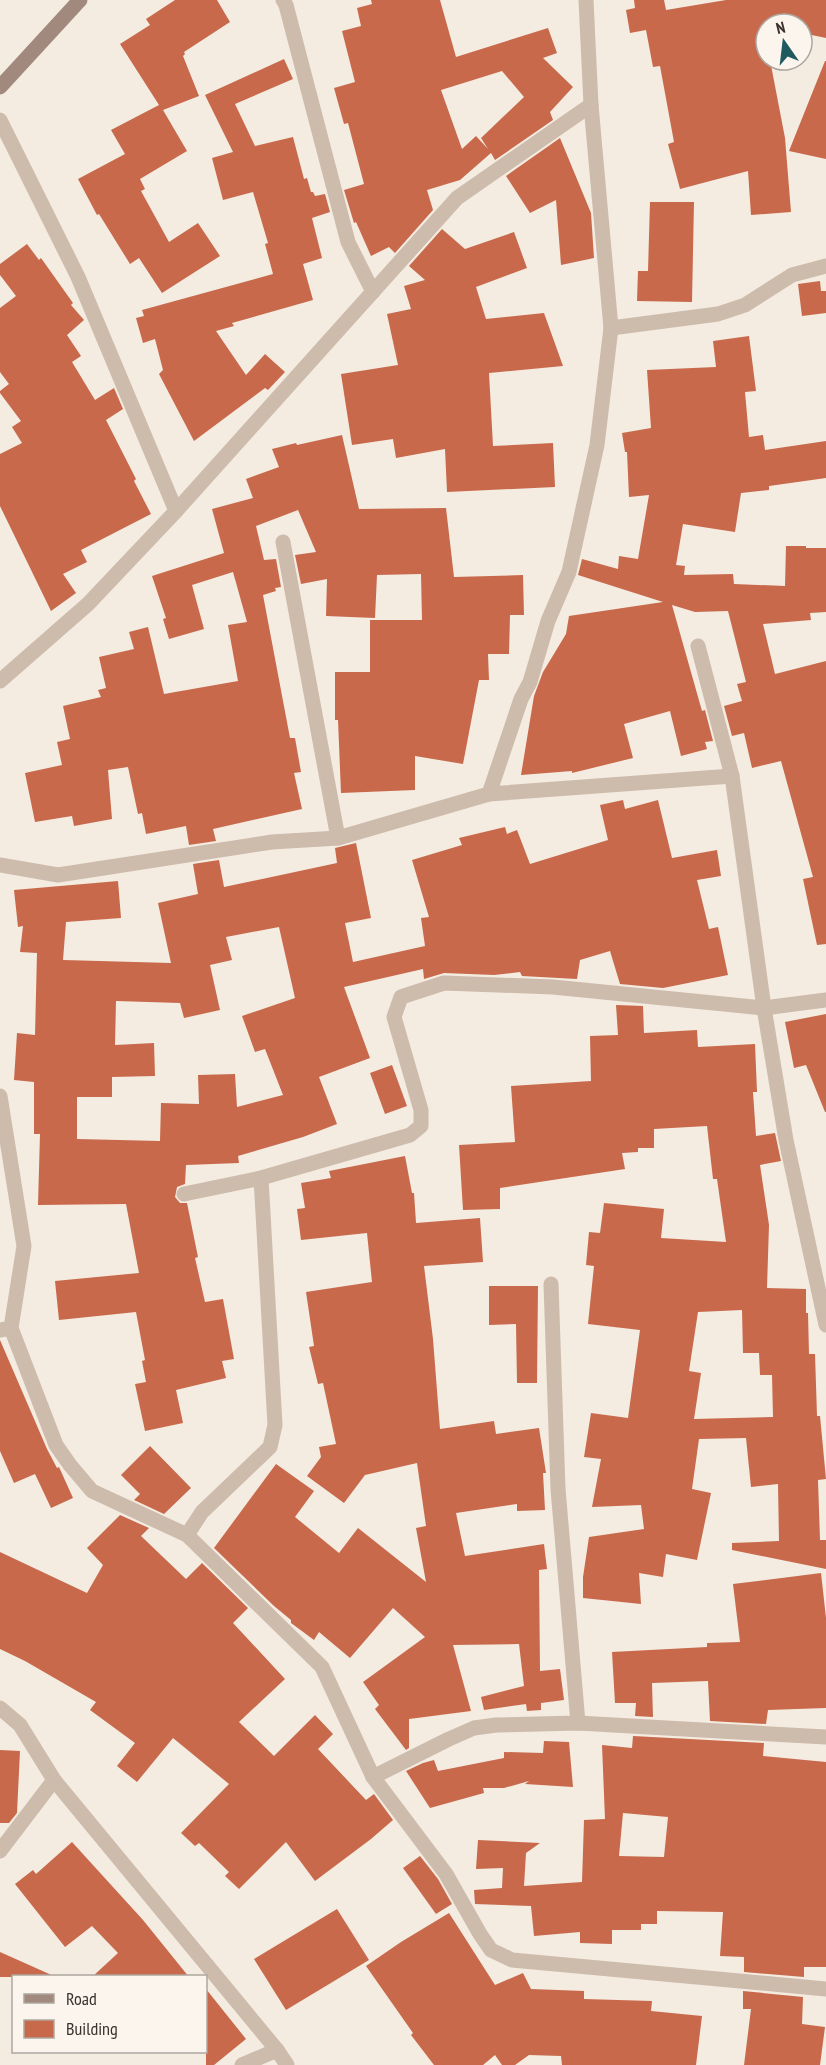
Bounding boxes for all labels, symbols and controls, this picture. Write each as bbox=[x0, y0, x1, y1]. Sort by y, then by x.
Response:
north arrow bbox=[754, 12, 814, 72]
text: N bbox=[774, 17, 787, 38]
legend bbox=[12, 1975, 207, 2053]
text: Road bbox=[66, 1987, 97, 2010]
text: Building bbox=[66, 2017, 118, 2040]

